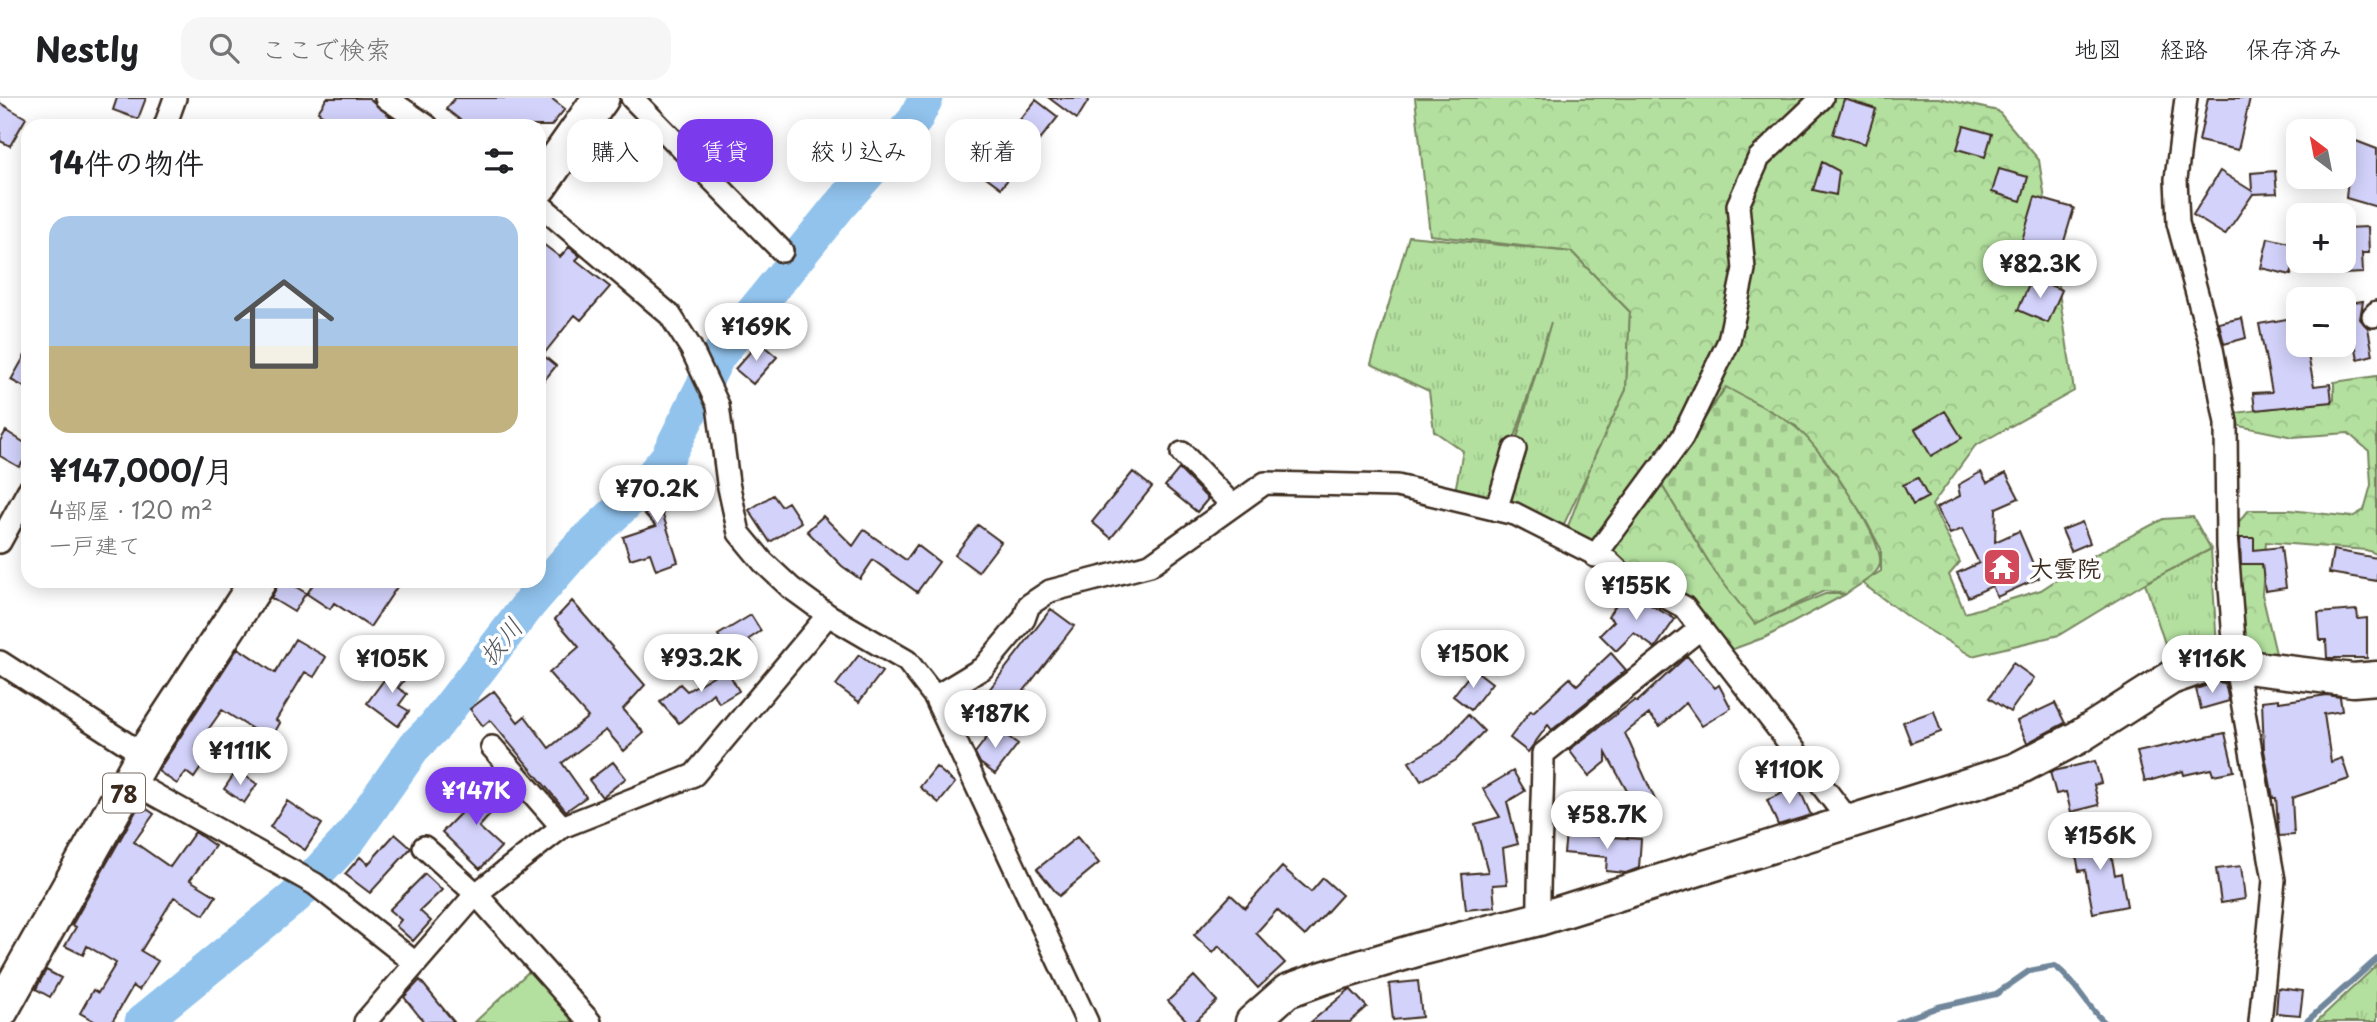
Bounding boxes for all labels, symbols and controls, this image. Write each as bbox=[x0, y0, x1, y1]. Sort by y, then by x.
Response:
search box bbox=[181, 17, 671, 80]
text: Nestly bbox=[35, 23, 139, 73]
icon: search bbox=[205, 29, 243, 67]
text: ここで検索 bbox=[261, 29, 391, 68]
text: 地図 bbox=[2074, 30, 2122, 66]
text: 経路 bbox=[2160, 30, 2208, 66]
text: 保存済み bbox=[2246, 30, 2342, 66]
chip: 購入 bbox=[567, 119, 663, 182]
chip: 賃貸 bbox=[677, 119, 773, 182]
chip: 絞り込み bbox=[787, 119, 931, 182]
chip: 新着 bbox=[945, 119, 1041, 182]
north arrow bbox=[2286, 119, 2356, 189]
map controls bbox=[2286, 119, 2356, 357]
text: 14件の物件 bbox=[49, 139, 204, 184]
icon: filters bbox=[480, 142, 518, 180]
button: + bbox=[2286, 203, 2356, 273]
pin: ¥82.3K bbox=[1983, 240, 2097, 300]
text: ¥82.3K bbox=[1999, 245, 2081, 280]
icon: home bbox=[221, 261, 347, 387]
button: − bbox=[2286, 287, 2356, 357]
pin: ¥169K bbox=[707, 303, 805, 363]
text: ¥169K bbox=[721, 308, 791, 343]
text: ¥147,000/月 bbox=[49, 447, 234, 492]
pin: ¥70.2K bbox=[600, 466, 714, 525]
text: ¥70.2K bbox=[615, 470, 699, 505]
text: 4部屋 · 120 m² bbox=[49, 492, 213, 527]
text: 一戸建て bbox=[49, 527, 141, 562]
temple icon: 大雲院 bbox=[1981, 546, 2023, 588]
place label: 大雲院 bbox=[2029, 549, 2101, 585]
pin: ¥155K bbox=[1587, 562, 1685, 622]
text: ¥155K bbox=[1601, 567, 1671, 602]
water label: 抜川 bbox=[468, 609, 532, 673]
pin: ¥150K bbox=[1424, 630, 1522, 690]
pin: ¥93.2K bbox=[644, 634, 758, 694]
text: ¥150K bbox=[1437, 635, 1509, 670]
pin: ¥105K bbox=[343, 636, 441, 695]
pin: ¥116K bbox=[2163, 636, 2261, 695]
text: ¥93.2K bbox=[660, 639, 742, 674]
text: ¥105K bbox=[356, 640, 428, 675]
text: ¥116K bbox=[2178, 640, 2246, 675]
pin: ¥187K bbox=[946, 690, 1044, 750]
text: ¥187K bbox=[960, 695, 1030, 730]
pin: ¥111K bbox=[191, 728, 289, 787]
text: ¥111K bbox=[209, 732, 271, 767]
pin: ¥110K bbox=[1740, 746, 1838, 806]
text: ¥110K bbox=[1755, 751, 1824, 786]
pin: ¥147K bbox=[427, 768, 525, 827]
text: ¥147K bbox=[441, 772, 511, 807]
road number: 78 bbox=[103, 774, 145, 813]
pin: ¥58.7K bbox=[1550, 792, 1664, 851]
text: ¥58.7K bbox=[1567, 796, 1647, 831]
pin: ¥156K bbox=[2051, 812, 2149, 872]
text: ¥156K bbox=[2064, 817, 2136, 852]

